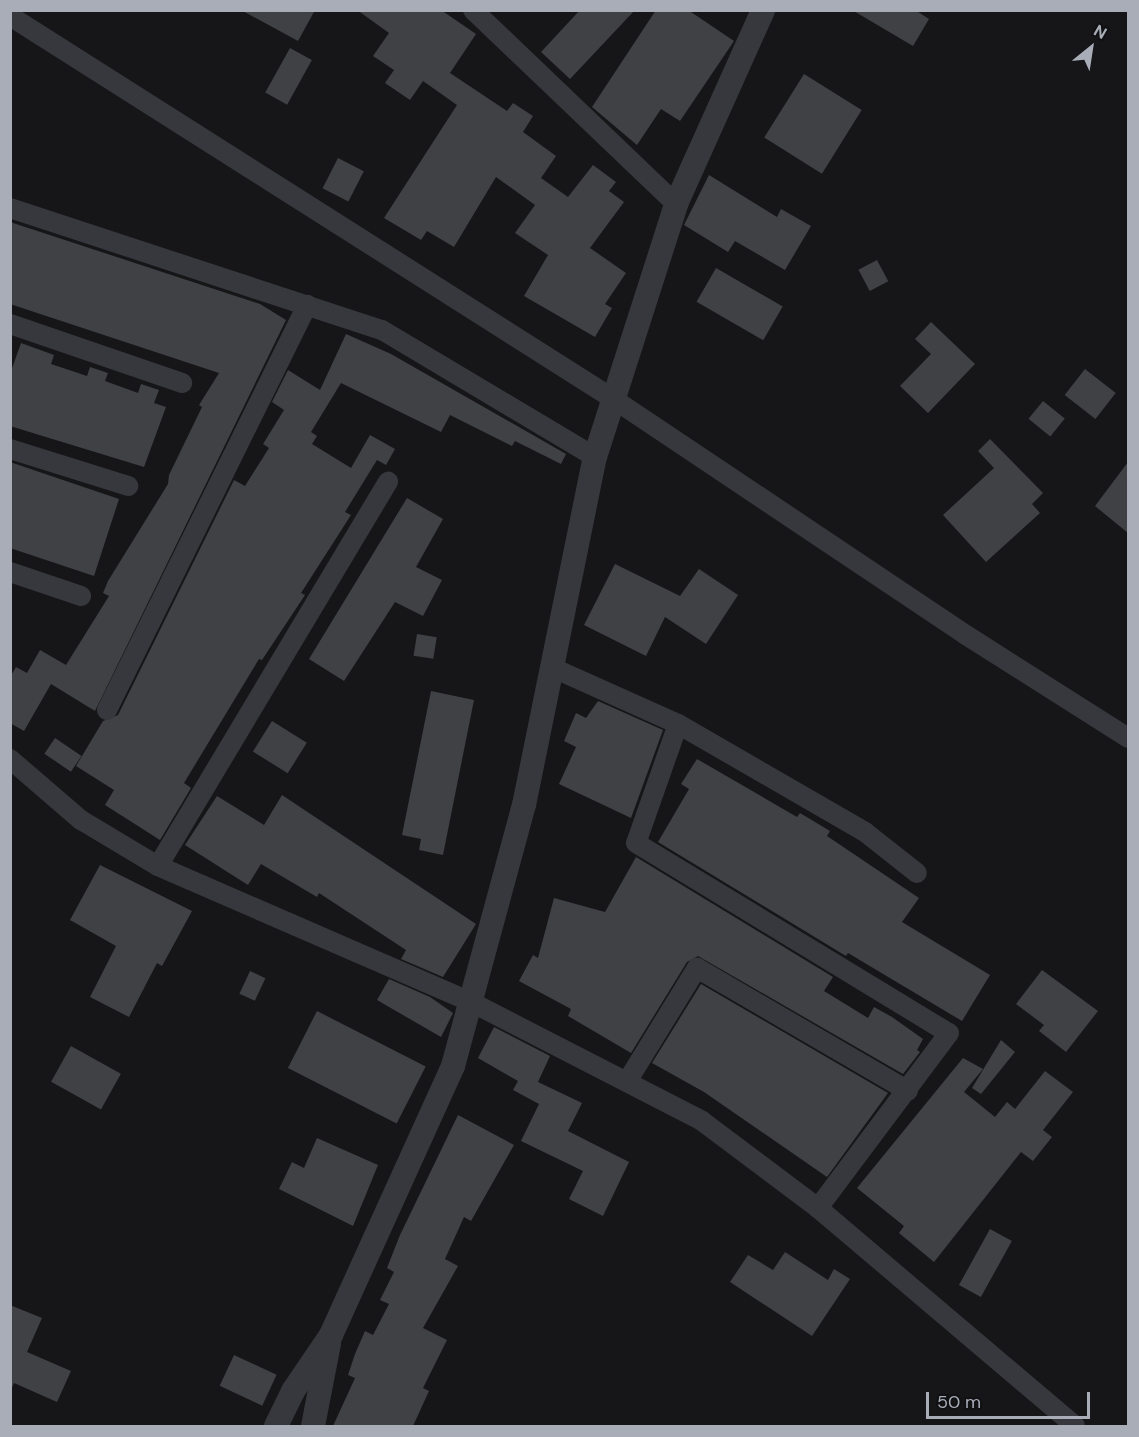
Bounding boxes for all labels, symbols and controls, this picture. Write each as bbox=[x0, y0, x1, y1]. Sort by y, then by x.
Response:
north arrow bbox=[1061, 18, 1121, 78]
text: N bbox=[1090, 20, 1111, 44]
scale bar bbox=[929, 1380, 1092, 1418]
text: 50 m bbox=[937, 1390, 981, 1414]

